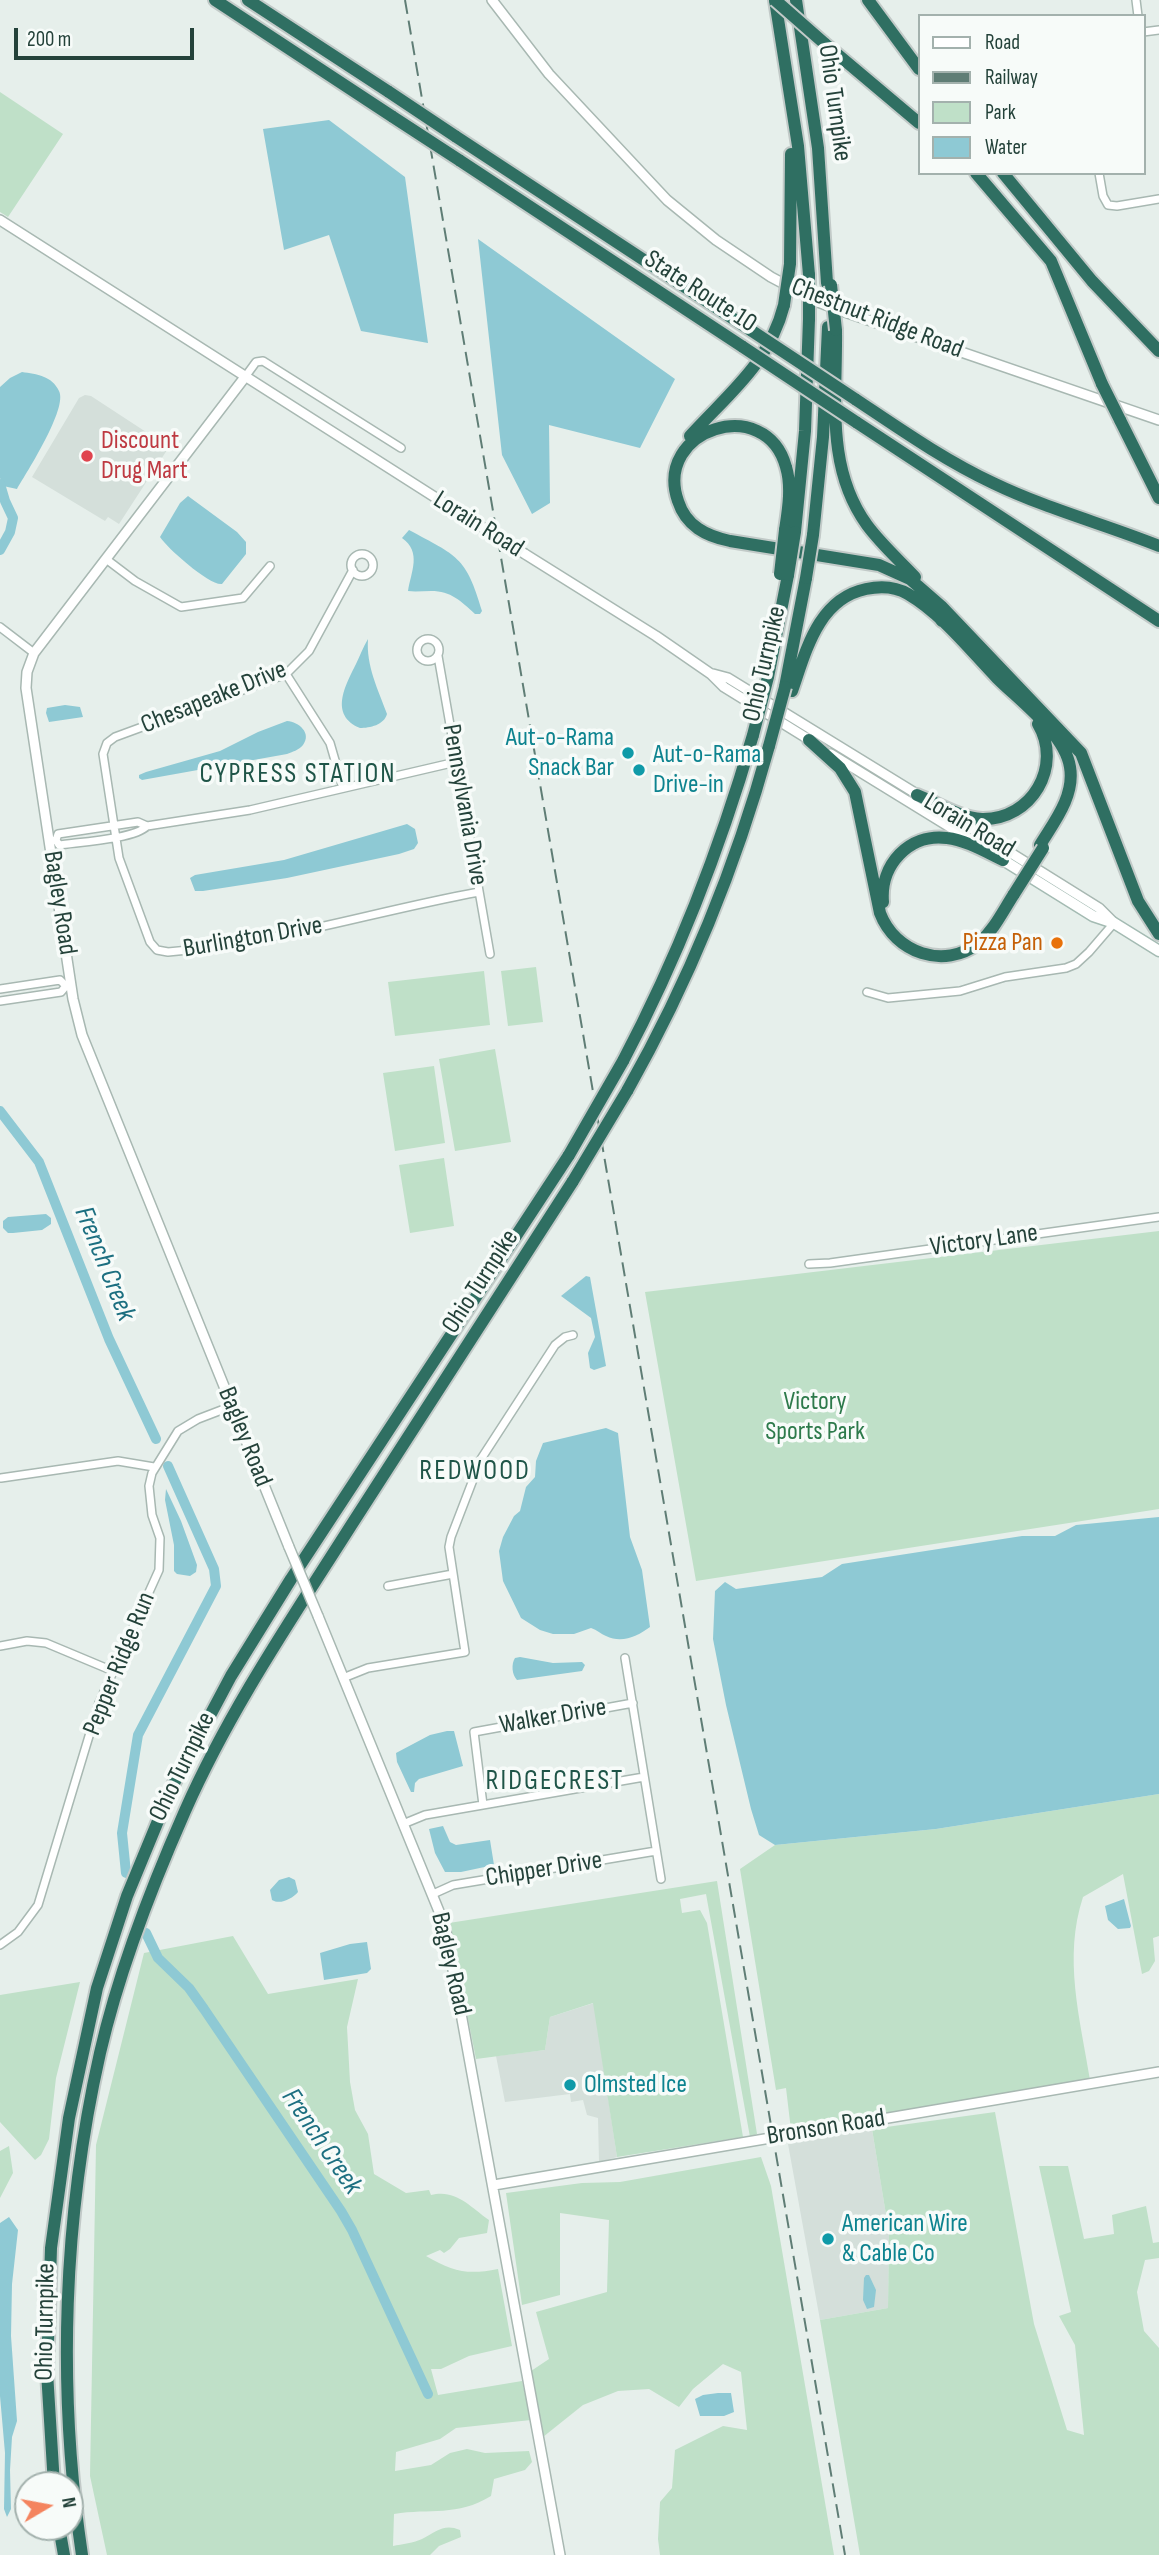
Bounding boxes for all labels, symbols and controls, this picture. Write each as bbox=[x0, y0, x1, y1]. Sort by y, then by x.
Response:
scale bar bbox=[18, 14, 198, 58]
legend bbox=[918, 14, 1145, 175]
text: 200 m bbox=[27, 27, 71, 52]
text: Road bbox=[985, 30, 1020, 55]
street label: Ohio Turnpike bbox=[810, 43, 858, 163]
text: Railway bbox=[985, 65, 1038, 90]
text: Park bbox=[985, 100, 1016, 125]
text: Water bbox=[985, 135, 1027, 160]
street label: State Route 10 bbox=[638, 244, 762, 340]
street label: Chestnut Ridge Road bbox=[787, 272, 967, 366]
place label: Discount Drug Mart bbox=[101, 425, 188, 486]
marker: Discount Drug Mart bbox=[79, 448, 95, 464]
street label: Lorain Road bbox=[427, 485, 529, 565]
street label: Ohio Turnpike bbox=[737, 603, 793, 725]
street label: Chesapeake Drive bbox=[137, 655, 291, 741]
street label: Pennsylvania Drive bbox=[434, 722, 494, 888]
place label: Aut-o-Rama Snack Bar bbox=[506, 722, 614, 784]
place label: Aut-o-Rama Drive-in bbox=[653, 739, 761, 800]
marker: Aut-o-Rama Snack Bar bbox=[620, 745, 636, 761]
district label: CYPRESS STATION bbox=[201, 758, 395, 792]
marker: Aut-o-Rama Drive-in bbox=[631, 762, 647, 778]
street label: Lorain Road bbox=[918, 787, 1020, 865]
street label: Bagley Road bbox=[35, 849, 83, 957]
street label: Burlington Drive bbox=[181, 910, 325, 966]
place label: Pizza Pan bbox=[963, 927, 1043, 959]
marker: Pizza Pan bbox=[1049, 935, 1065, 951]
water label: French Creek bbox=[66, 1202, 142, 1326]
street label: Victory Lane bbox=[928, 1218, 1040, 1264]
street label: Ohio Turnpike bbox=[436, 1224, 526, 1340]
street label: Bagley Road bbox=[210, 1383, 278, 1491]
park label: Victory Sports Park bbox=[765, 1386, 865, 1448]
district label: REDWOOD bbox=[420, 1455, 530, 1489]
street label: Pepper Ridge Run bbox=[77, 1588, 163, 1740]
street label: Walker Drive bbox=[497, 1692, 609, 1742]
street label: Ohio Turnpike bbox=[143, 1707, 223, 1827]
district label: RIDGECREST bbox=[487, 1765, 623, 1799]
street label: Chipper Drive bbox=[484, 1845, 604, 1895]
street label: Bagley Road bbox=[423, 1910, 477, 2018]
place label: Olmsted Ice bbox=[584, 2069, 687, 2101]
marker: Olmsted Ice bbox=[562, 2077, 578, 2093]
water label: French Creek bbox=[273, 2083, 369, 2201]
street label: Bronson Road bbox=[765, 2103, 887, 2153]
place label: American Wire & Cable Co bbox=[842, 2208, 968, 2270]
marker: American Wire & Cable Co bbox=[820, 2231, 836, 2247]
street label: Ohio Turnpike bbox=[29, 2263, 63, 2381]
north arrow bbox=[14, 2471, 84, 2541]
text: N bbox=[56, 2496, 80, 2510]

